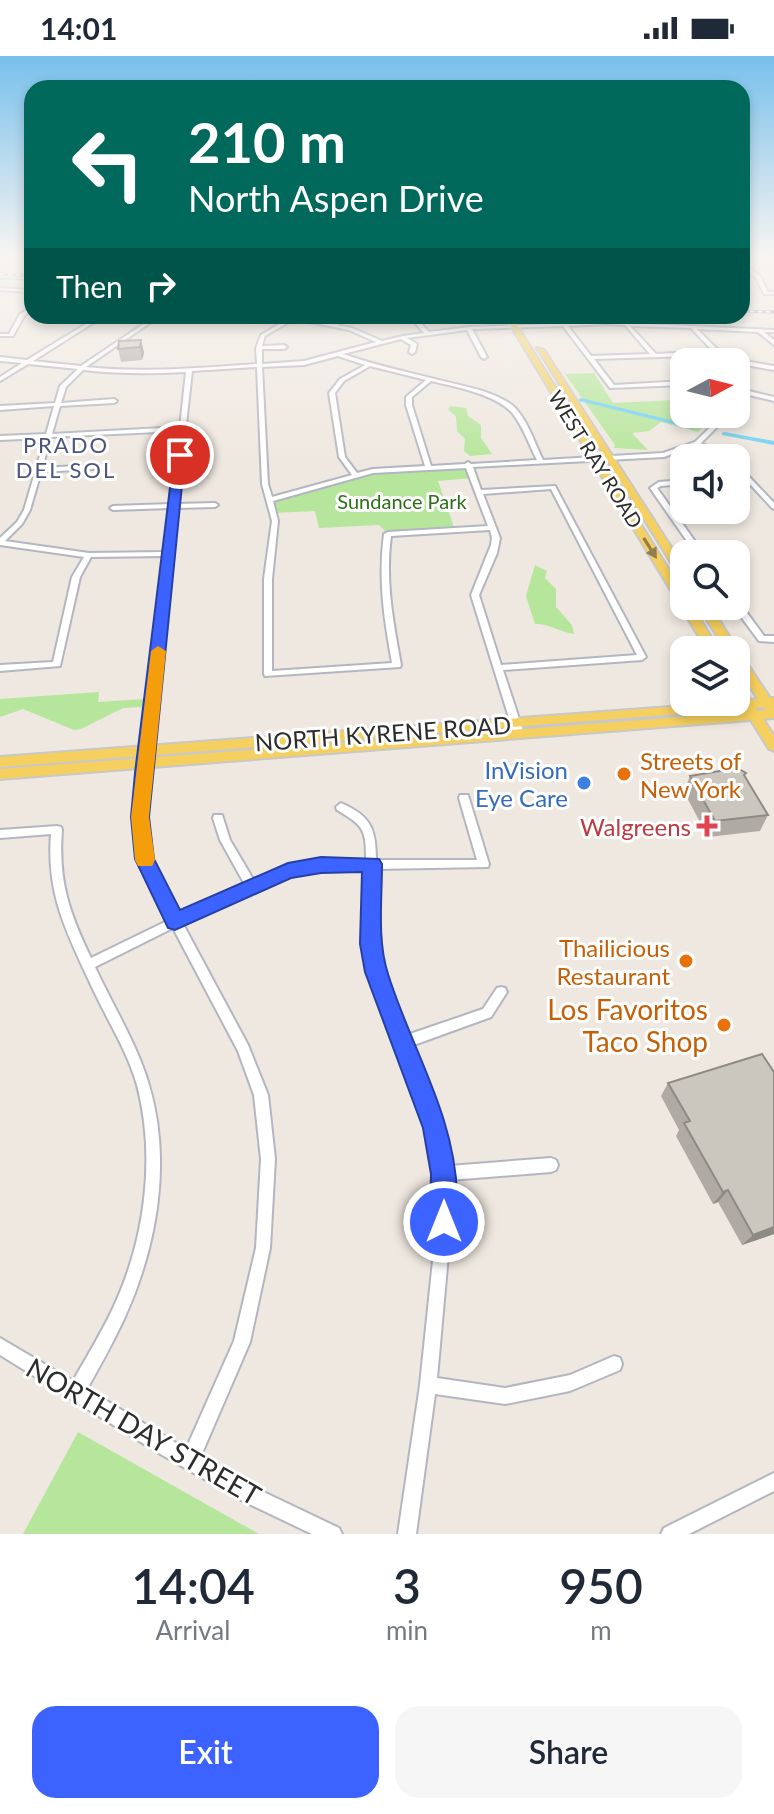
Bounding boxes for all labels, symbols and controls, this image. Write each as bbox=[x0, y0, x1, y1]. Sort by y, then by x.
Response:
text: 14:01 bbox=[40, 10, 117, 46]
text: 210 m bbox=[188, 108, 346, 175]
icon: left bbox=[56, 112, 160, 216]
text: North Aspen Drive bbox=[188, 176, 484, 220]
icon: right bbox=[139, 264, 183, 308]
text: Then bbox=[56, 268, 123, 304]
north arrow bbox=[670, 348, 750, 428]
map controls bbox=[670, 348, 750, 716]
street label: WEST RAY ROAD bbox=[544, 386, 648, 532]
pin bbox=[146, 421, 214, 489]
district label: PRADO DEL SOL bbox=[16, 431, 116, 483]
icon: arrive bbox=[158, 433, 202, 477]
button: sound bbox=[670, 444, 750, 524]
park label: Sundance Park bbox=[337, 489, 468, 513]
one-way arrow bbox=[643, 537, 657, 559]
button: search bbox=[670, 540, 750, 620]
button: layers bbox=[670, 636, 750, 716]
street label: NORTH KYRENE ROAD bbox=[254, 710, 512, 756]
place label: Streets of New York bbox=[640, 746, 742, 803]
place label: InVision Eye Care bbox=[475, 755, 568, 812]
marker: Streets of New York bbox=[615, 765, 633, 783]
marker: InVision Eye Care bbox=[575, 774, 593, 792]
place label: Walgreens bbox=[580, 812, 691, 841]
marker: Walgreens bbox=[698, 817, 716, 835]
place label: Thailicious Restaurant bbox=[556, 933, 670, 990]
marker: Thailicious Restaurant bbox=[677, 952, 695, 970]
place label: Los Favoritos Taco Shop bbox=[547, 992, 708, 1058]
marker: Los Favoritos Taco Shop bbox=[715, 1016, 733, 1034]
position arrow bbox=[402, 1180, 486, 1264]
street label: NORTH DAY STREET bbox=[21, 1350, 268, 1512]
text: 14:04 bbox=[131, 1557, 255, 1614]
text: 3 bbox=[393, 1557, 421, 1614]
text: 950 bbox=[559, 1557, 643, 1614]
text: Arrival bbox=[156, 1614, 230, 1646]
text: min bbox=[386, 1614, 428, 1646]
text: m bbox=[590, 1614, 612, 1646]
button: Exit bbox=[32, 1706, 379, 1798]
button: Share bbox=[395, 1706, 742, 1798]

